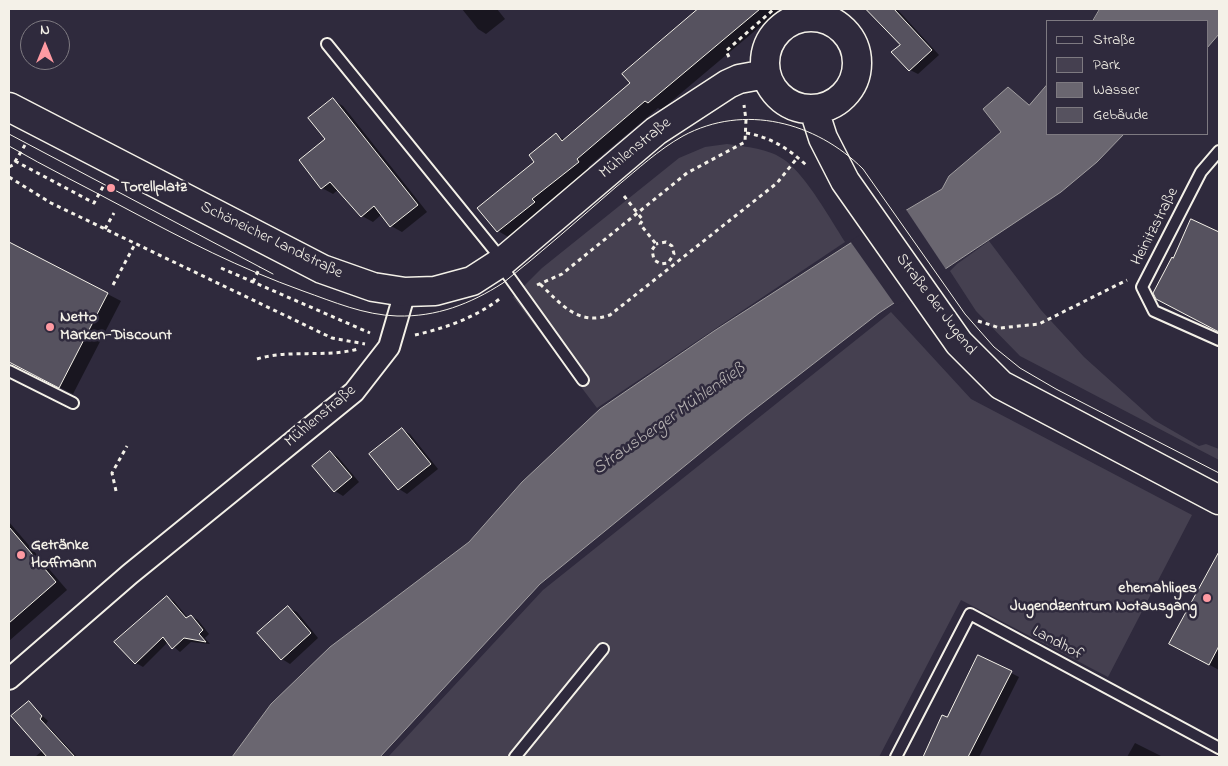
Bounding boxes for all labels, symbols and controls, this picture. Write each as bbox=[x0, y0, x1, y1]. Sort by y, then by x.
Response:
north arrow bbox=[20, 20, 70, 70]
text: N bbox=[40, 20, 50, 41]
legend bbox=[1046, 20, 1208, 135]
text: Straße bbox=[1093, 29, 1135, 51]
text: Park bbox=[1093, 54, 1120, 76]
text: Wasser bbox=[1093, 79, 1139, 101]
text: Gebäude bbox=[1093, 104, 1148, 126]
street label: Mühlenstraße bbox=[596, 114, 676, 184]
place label: Torellplatz bbox=[121, 178, 187, 198]
marker: Torellplatz bbox=[105, 182, 117, 194]
street label: Heinitzstraße bbox=[1128, 185, 1184, 269]
street label: Schöneicher Landstraße bbox=[197, 198, 345, 284]
street label: Straße der Jugend bbox=[891, 250, 979, 360]
place label: Netto Marken-Discount bbox=[60, 308, 172, 346]
marker: Netto Marken-Discount bbox=[44, 321, 56, 333]
water label: Strausberger Mühlenfließ bbox=[590, 359, 750, 481]
street label: Mühlenstraße bbox=[282, 382, 360, 452]
place label: Getränke Hoffmann bbox=[31, 536, 96, 574]
marker: Getränke Hoffmann bbox=[15, 549, 27, 561]
place label: ehemahliges Jugendzentrum Notausgang bbox=[1010, 579, 1197, 617]
marker: ehemahliges Jugendzentrum Notausgang bbox=[1201, 592, 1213, 604]
street label: Landhof bbox=[1028, 623, 1086, 665]

